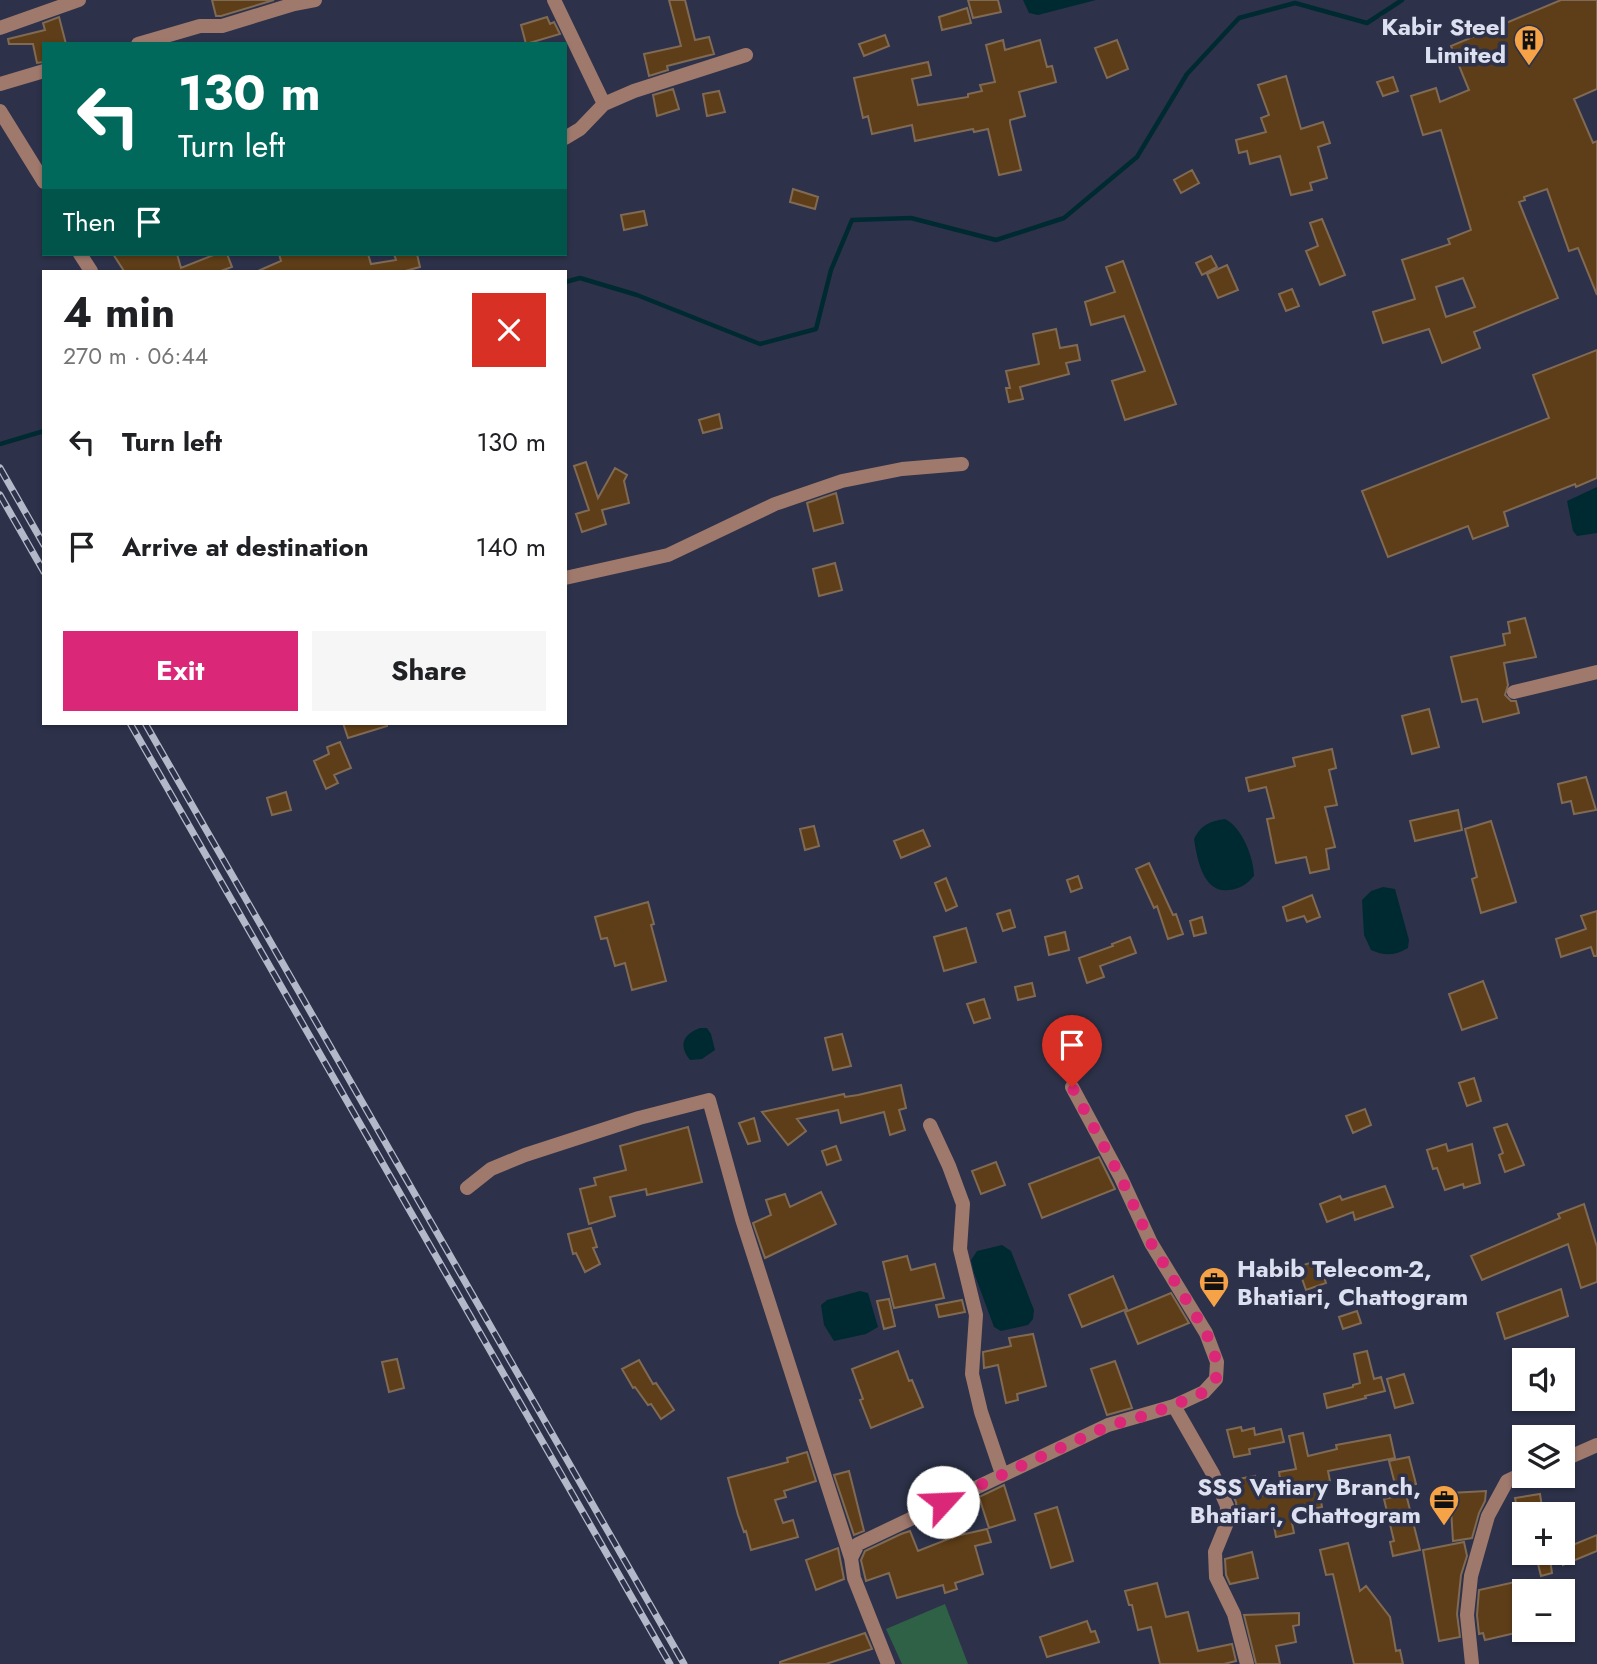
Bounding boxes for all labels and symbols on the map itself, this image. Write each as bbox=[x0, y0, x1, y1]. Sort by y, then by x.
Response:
place label: Kabir Steel Limited bbox=[1381, 9, 1506, 72]
building icon: Kabir Steel Limited bbox=[1512, 23, 1546, 67]
pin bbox=[1042, 1015, 1102, 1087]
place label: Habib Telecom-2, Bhatiari, Chattogram bbox=[1237, 1251, 1468, 1314]
office icon: Habib Telecom-2, Bhatiari, Chattogram bbox=[1197, 1265, 1231, 1309]
position arrow bbox=[906, 1465, 980, 1539]
place label: SSS Vatiary Branch, Bhatiari, Chattogram bbox=[1190, 1469, 1421, 1532]
office icon: SSS Vatiary Branch, Bhatiari, Chattogram bbox=[1427, 1483, 1461, 1527]

